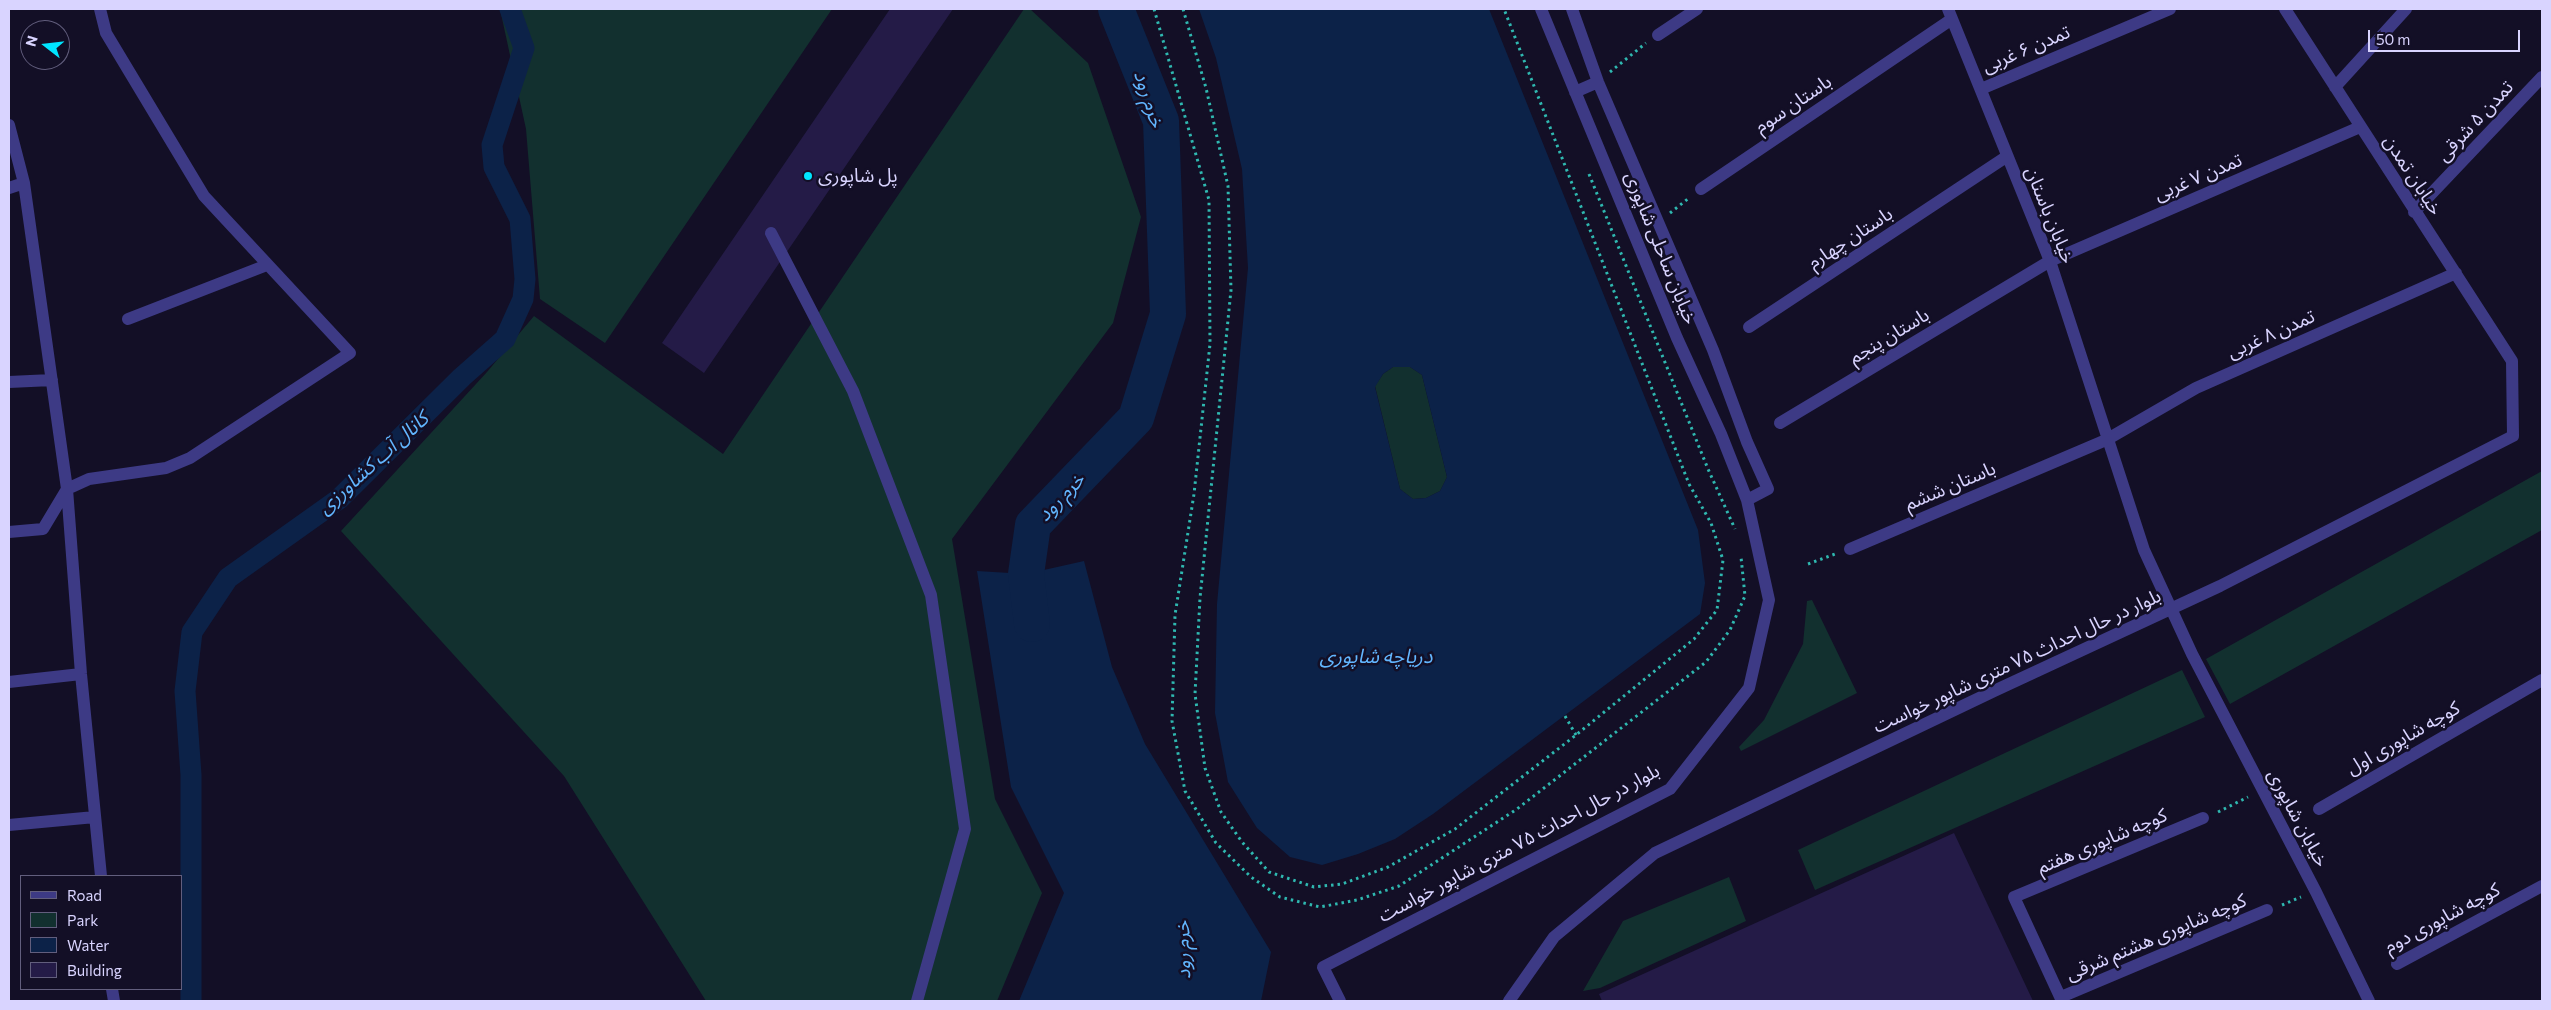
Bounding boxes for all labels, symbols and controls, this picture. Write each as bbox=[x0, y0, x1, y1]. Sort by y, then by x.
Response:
north arrow bbox=[20, 20, 70, 70]
street label: تمدن ۶ غربی bbox=[1978, 20, 2074, 78]
scale bar bbox=[2371, 20, 2524, 52]
text: 50 m bbox=[2376, 30, 2410, 48]
text: N bbox=[21, 34, 41, 48]
water label: خرم رود bbox=[1129, 68, 1169, 130]
street label: باستان سوم bbox=[1750, 70, 1836, 138]
street label: تمدن ۵ شرقی bbox=[2432, 76, 2518, 166]
street label: خیابان تمدن bbox=[2379, 131, 2447, 219]
street label: تمدن ۷ غربی bbox=[2150, 148, 2246, 206]
street label: خیابان باستان bbox=[2020, 163, 2080, 267]
place label: پل شاپوری bbox=[818, 165, 898, 187]
street label: خیابان ساحلی شاپوری bbox=[1620, 168, 1702, 328]
marker: پل شاپوری bbox=[802, 170, 814, 182]
street label: باستان چهارم bbox=[1803, 202, 1897, 274]
street label: باستان پنجم bbox=[1845, 303, 1933, 369]
street label: تمدن ۸ غربی bbox=[2224, 305, 2318, 363]
water label: کانال آب کشاورزی bbox=[312, 407, 434, 519]
street label: باستان ششم bbox=[1901, 457, 1999, 515]
water label: خرم رود bbox=[1032, 468, 1090, 526]
street label: بلوار در حال احداث ۷۵ متری شاپور خواست bbox=[1869, 584, 2165, 738]
water label: دریاچه شاپوری bbox=[1320, 644, 1432, 668]
street label: کوچه شاپوری اول bbox=[2342, 696, 2464, 780]
street label: بلوار در حال احداث ۷۵ متری شاپور خواست bbox=[1375, 759, 1663, 927]
street label: خیابان شاپوری bbox=[2263, 765, 2333, 871]
street label: کوچه شاپوری هفتم bbox=[2034, 803, 2170, 879]
legend bbox=[20, 875, 182, 990]
street label: کوچه شاپوری دوم bbox=[2380, 878, 2504, 958]
text: Road bbox=[67, 886, 102, 904]
street label: کوچه شاپوری هشتم شرقی bbox=[2062, 889, 2250, 985]
text: Park bbox=[67, 911, 98, 929]
water label: خرم رود bbox=[1170, 921, 1196, 979]
text: Water bbox=[67, 936, 109, 954]
text: Building bbox=[67, 961, 122, 979]

